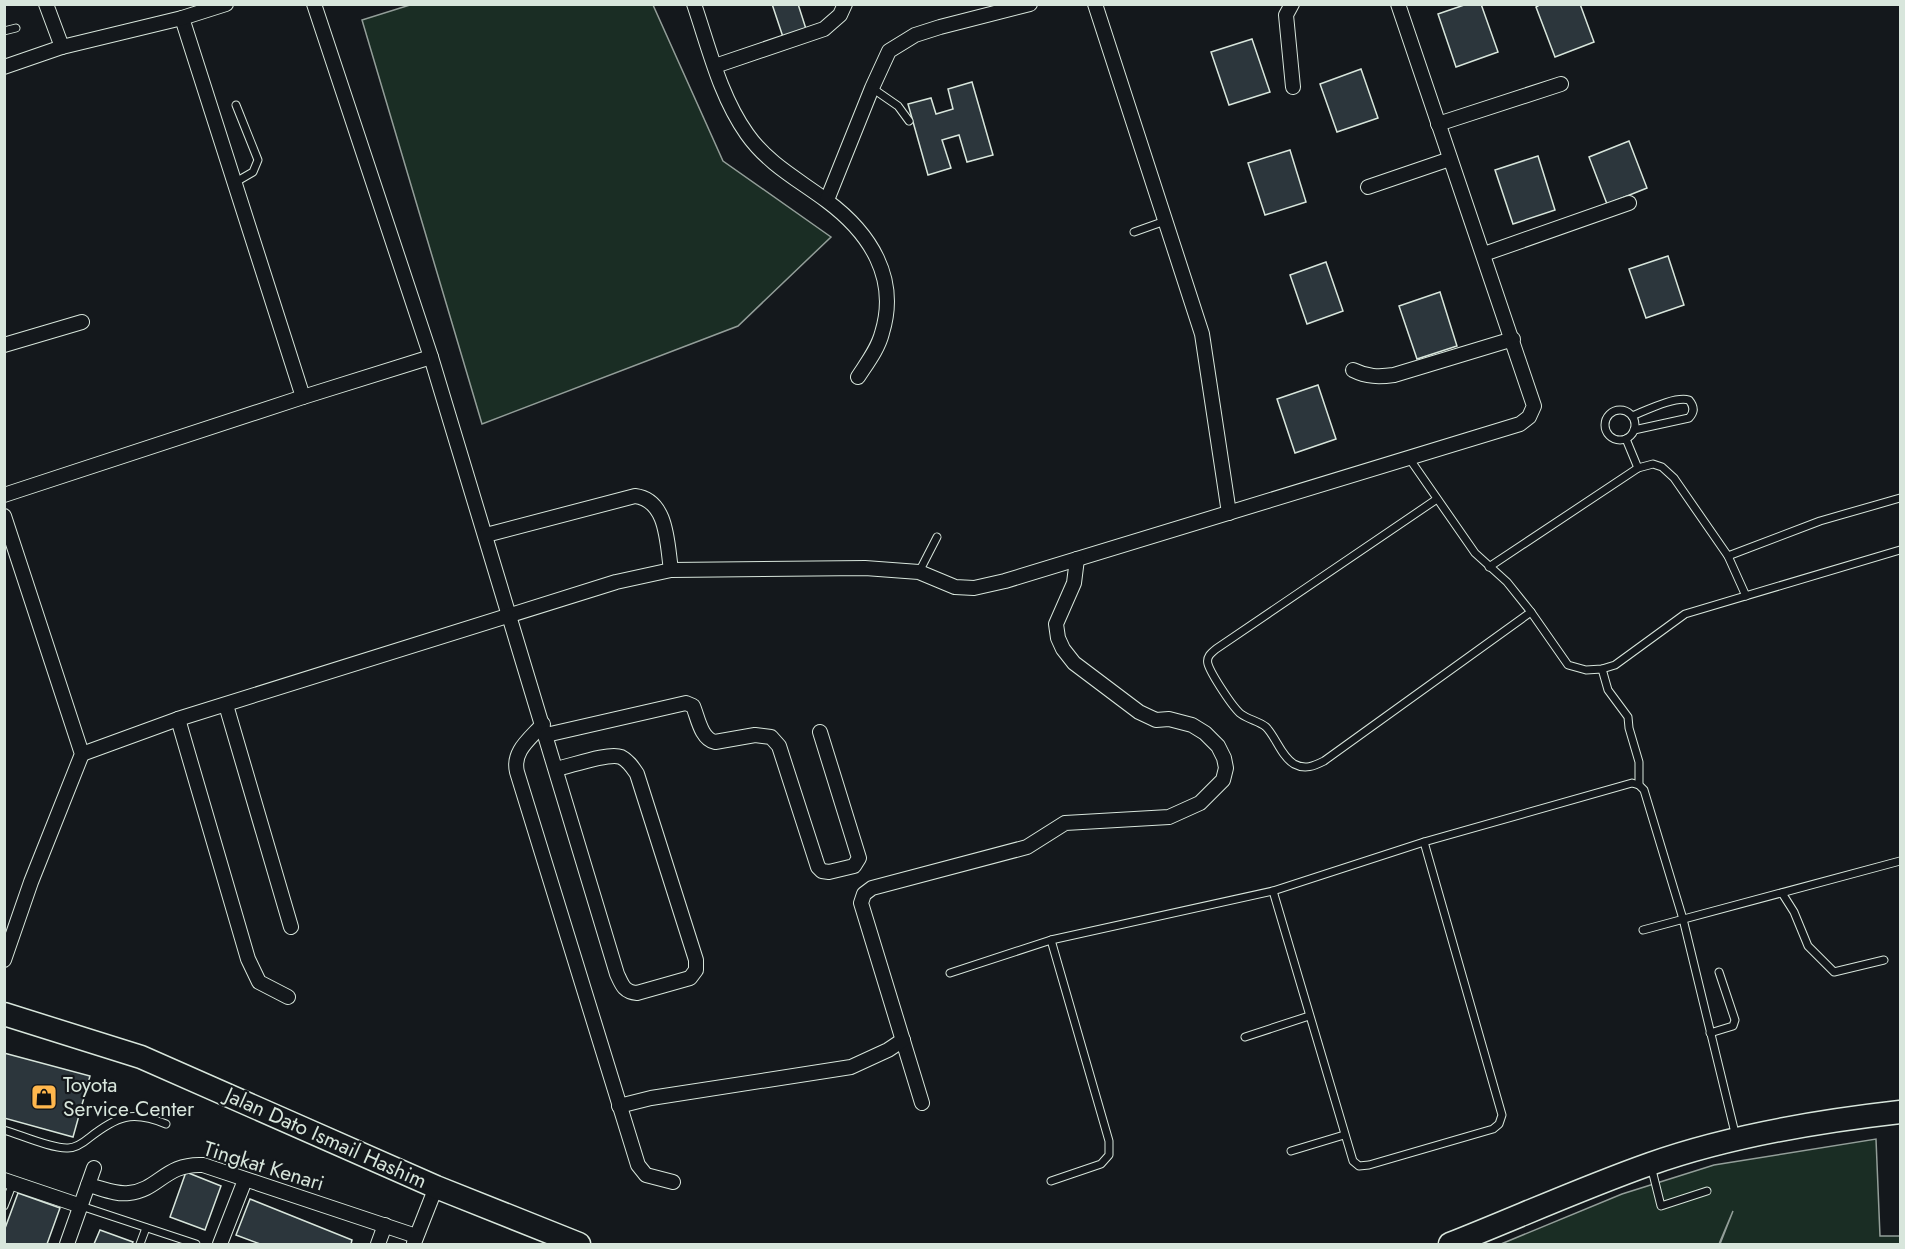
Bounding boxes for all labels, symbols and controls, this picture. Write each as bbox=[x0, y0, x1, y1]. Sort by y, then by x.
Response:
place label: Toyota Service Center bbox=[63, 1070, 195, 1124]
street label: Jalan Dato Ismail Hashim bbox=[218, 1079, 432, 1196]
shop icon: Toyota Service Center bbox=[29, 1082, 59, 1112]
street label: Tingkat Kenari bbox=[200, 1133, 328, 1199]

